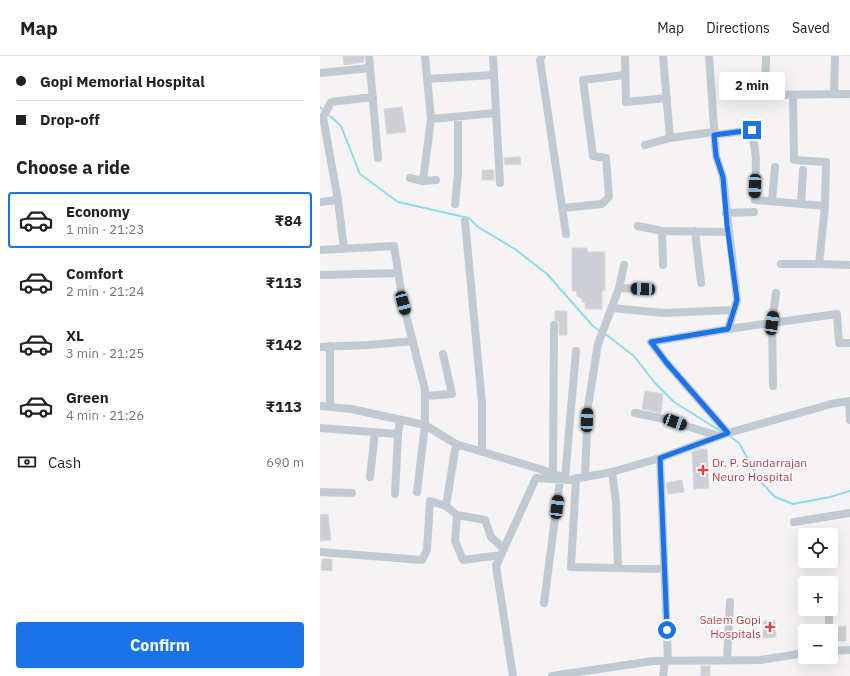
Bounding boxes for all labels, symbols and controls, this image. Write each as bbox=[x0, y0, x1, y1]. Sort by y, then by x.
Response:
text: Map bbox=[20, 16, 58, 40]
text: Map bbox=[657, 19, 684, 37]
text: Directions bbox=[706, 19, 770, 37]
text: Saved bbox=[792, 19, 830, 37]
text: Gopi Memorial Hospital bbox=[40, 72, 205, 91]
callout: 2 min bbox=[719, 72, 785, 100]
text: 2 min bbox=[735, 77, 769, 94]
text: Drop-off bbox=[40, 110, 100, 129]
route end bbox=[743, 121, 761, 139]
text: Choose a ride bbox=[16, 156, 130, 179]
car bbox=[749, 174, 761, 198]
icon: car bbox=[18, 202, 54, 238]
text: Economy bbox=[66, 202, 130, 221]
text: ₹84 bbox=[275, 211, 302, 230]
text: 1 min · 21:23 bbox=[66, 221, 144, 238]
icon: car bbox=[18, 264, 54, 300]
text: Comfort bbox=[66, 264, 123, 283]
text: ₹113 bbox=[266, 273, 302, 292]
text: 2 min · 21:24 bbox=[66, 283, 144, 300]
car bbox=[631, 283, 655, 295]
car bbox=[394, 290, 412, 316]
car bbox=[764, 310, 780, 336]
icon: car bbox=[18, 326, 54, 362]
text: XL bbox=[66, 326, 84, 345]
text: ₹142 bbox=[266, 335, 302, 354]
text: 3 min · 21:25 bbox=[66, 345, 144, 362]
icon: car bbox=[18, 388, 54, 424]
text: Green bbox=[66, 388, 109, 407]
text: ₹113 bbox=[266, 397, 302, 416]
text: 4 min · 21:26 bbox=[66, 407, 144, 424]
car bbox=[581, 408, 593, 432]
car bbox=[662, 412, 688, 432]
icon: cash bbox=[16, 451, 38, 473]
text: Cash bbox=[48, 453, 81, 472]
text: 690 m bbox=[266, 454, 304, 471]
place label: Dr. P. Sundarrajan Neuro Hospital bbox=[712, 455, 807, 484]
marker: Dr. P. Sundarrajan Neuro Hospital bbox=[697, 464, 709, 476]
car bbox=[550, 494, 564, 520]
map controls bbox=[798, 528, 838, 664]
button: locate bbox=[798, 528, 838, 568]
button: + bbox=[798, 576, 838, 616]
place label: Salem Gopi Hospitals bbox=[699, 612, 761, 641]
route start bbox=[658, 621, 676, 639]
marker: Salem Gopi Hospitals bbox=[764, 621, 776, 633]
button: Confirm bbox=[16, 622, 304, 668]
button: − bbox=[798, 624, 838, 664]

